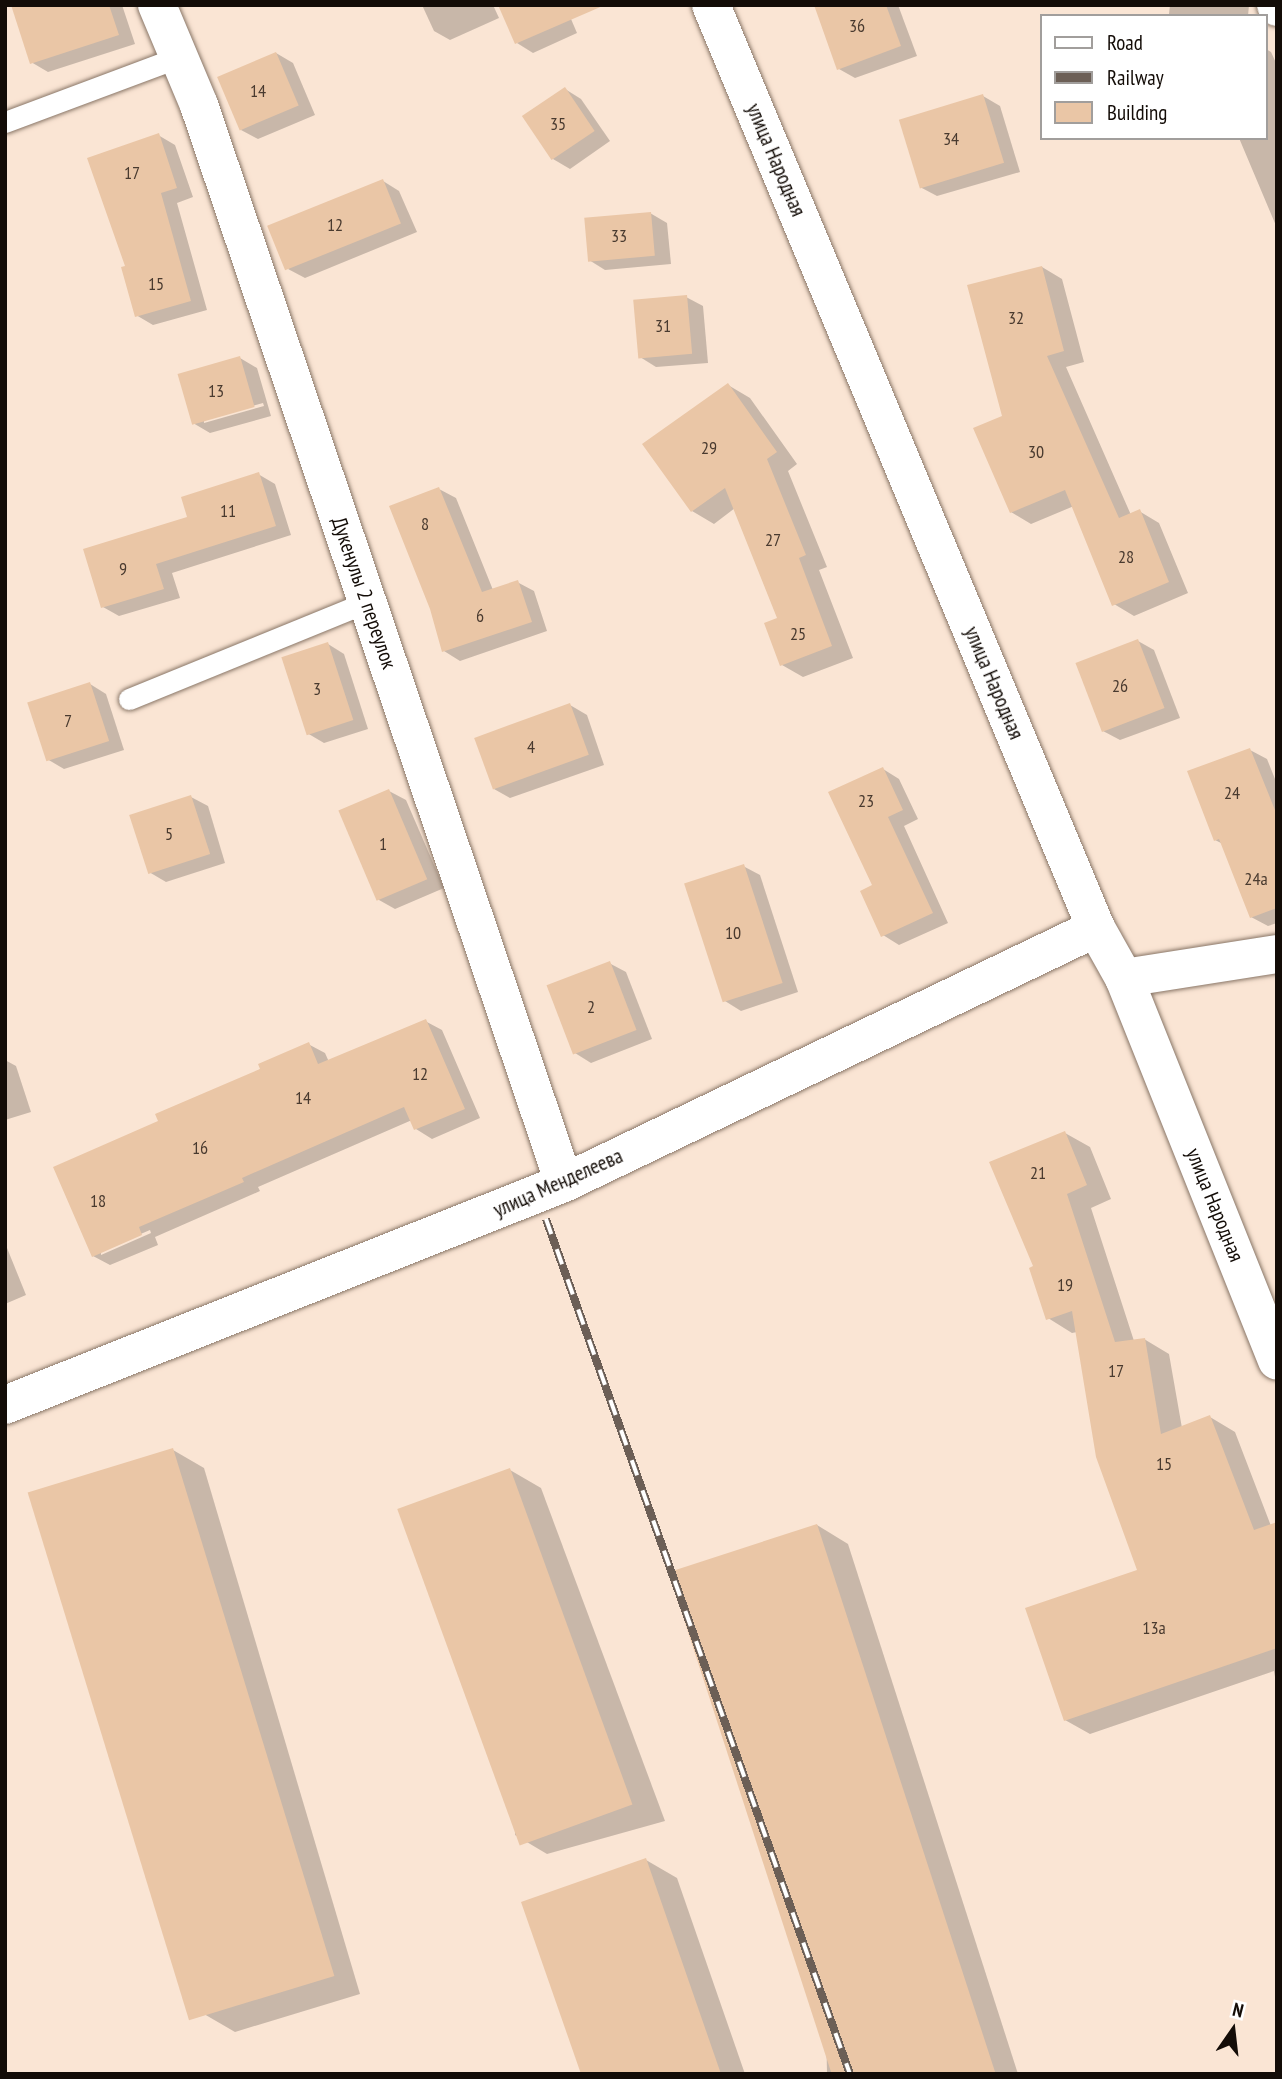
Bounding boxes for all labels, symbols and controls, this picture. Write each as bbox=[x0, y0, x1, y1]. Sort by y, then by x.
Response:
legend bbox=[1040, 14, 1268, 140]
house number: 36 bbox=[849, 15, 865, 37]
text: Road bbox=[1107, 29, 1143, 56]
text: Railway bbox=[1107, 64, 1164, 91]
house number: 14 bbox=[250, 80, 266, 102]
text: Building bbox=[1107, 99, 1167, 126]
street label: улица Народная bbox=[741, 100, 811, 220]
house number: 35 bbox=[550, 113, 566, 135]
house number: 34 bbox=[943, 128, 959, 150]
house number: 17 bbox=[124, 162, 140, 184]
house number: 12 bbox=[327, 214, 343, 236]
house number: 33 bbox=[611, 225, 627, 247]
house number: 15 bbox=[148, 273, 164, 295]
house number: 32 bbox=[1008, 307, 1024, 329]
house number: 31 bbox=[655, 315, 671, 337]
house number: 13 bbox=[208, 380, 224, 402]
house number: 29 bbox=[701, 437, 717, 459]
house number: 30 bbox=[1028, 441, 1044, 463]
house number: 11 bbox=[220, 500, 236, 522]
house number: 8 bbox=[421, 513, 429, 535]
street label: Дукенулы 2 переулок bbox=[326, 514, 402, 672]
house number: 27 bbox=[765, 529, 781, 551]
house number: 28 bbox=[1118, 546, 1134, 568]
house number: 9 bbox=[119, 558, 127, 580]
house number: 6 bbox=[476, 605, 484, 627]
house number: 25 bbox=[790, 623, 806, 645]
street label: улица Народная bbox=[959, 623, 1029, 743]
house number: 26 bbox=[1112, 675, 1128, 697]
house number: 3 bbox=[313, 678, 321, 700]
house number: 7 bbox=[64, 710, 72, 732]
house number: 4 bbox=[527, 736, 535, 758]
house number: 24 bbox=[1224, 782, 1240, 804]
house number: 23 bbox=[858, 790, 874, 812]
house number: 5 bbox=[165, 823, 173, 845]
house number: 1 bbox=[379, 833, 387, 855]
house number: 24а bbox=[1244, 868, 1268, 890]
house number: 10 bbox=[725, 922, 741, 944]
house number: 2 bbox=[587, 996, 595, 1018]
house number: 12 bbox=[412, 1063, 428, 1085]
house number: 14 bbox=[295, 1087, 311, 1109]
house number: 16 bbox=[192, 1137, 208, 1159]
street label: улица Менделеева bbox=[489, 1143, 627, 1223]
street label: улица Народная bbox=[1181, 1145, 1249, 1265]
house number: 21 bbox=[1030, 1162, 1046, 1184]
house number: 18 bbox=[90, 1190, 106, 1212]
house number: 19 bbox=[1057, 1274, 1073, 1296]
house number: 17 bbox=[1108, 1360, 1124, 1382]
house number: 15 bbox=[1156, 1453, 1172, 1475]
house number: 13а bbox=[1142, 1617, 1166, 1639]
north arrow bbox=[1198, 1995, 1268, 2065]
text: N bbox=[1230, 1997, 1246, 2023]

